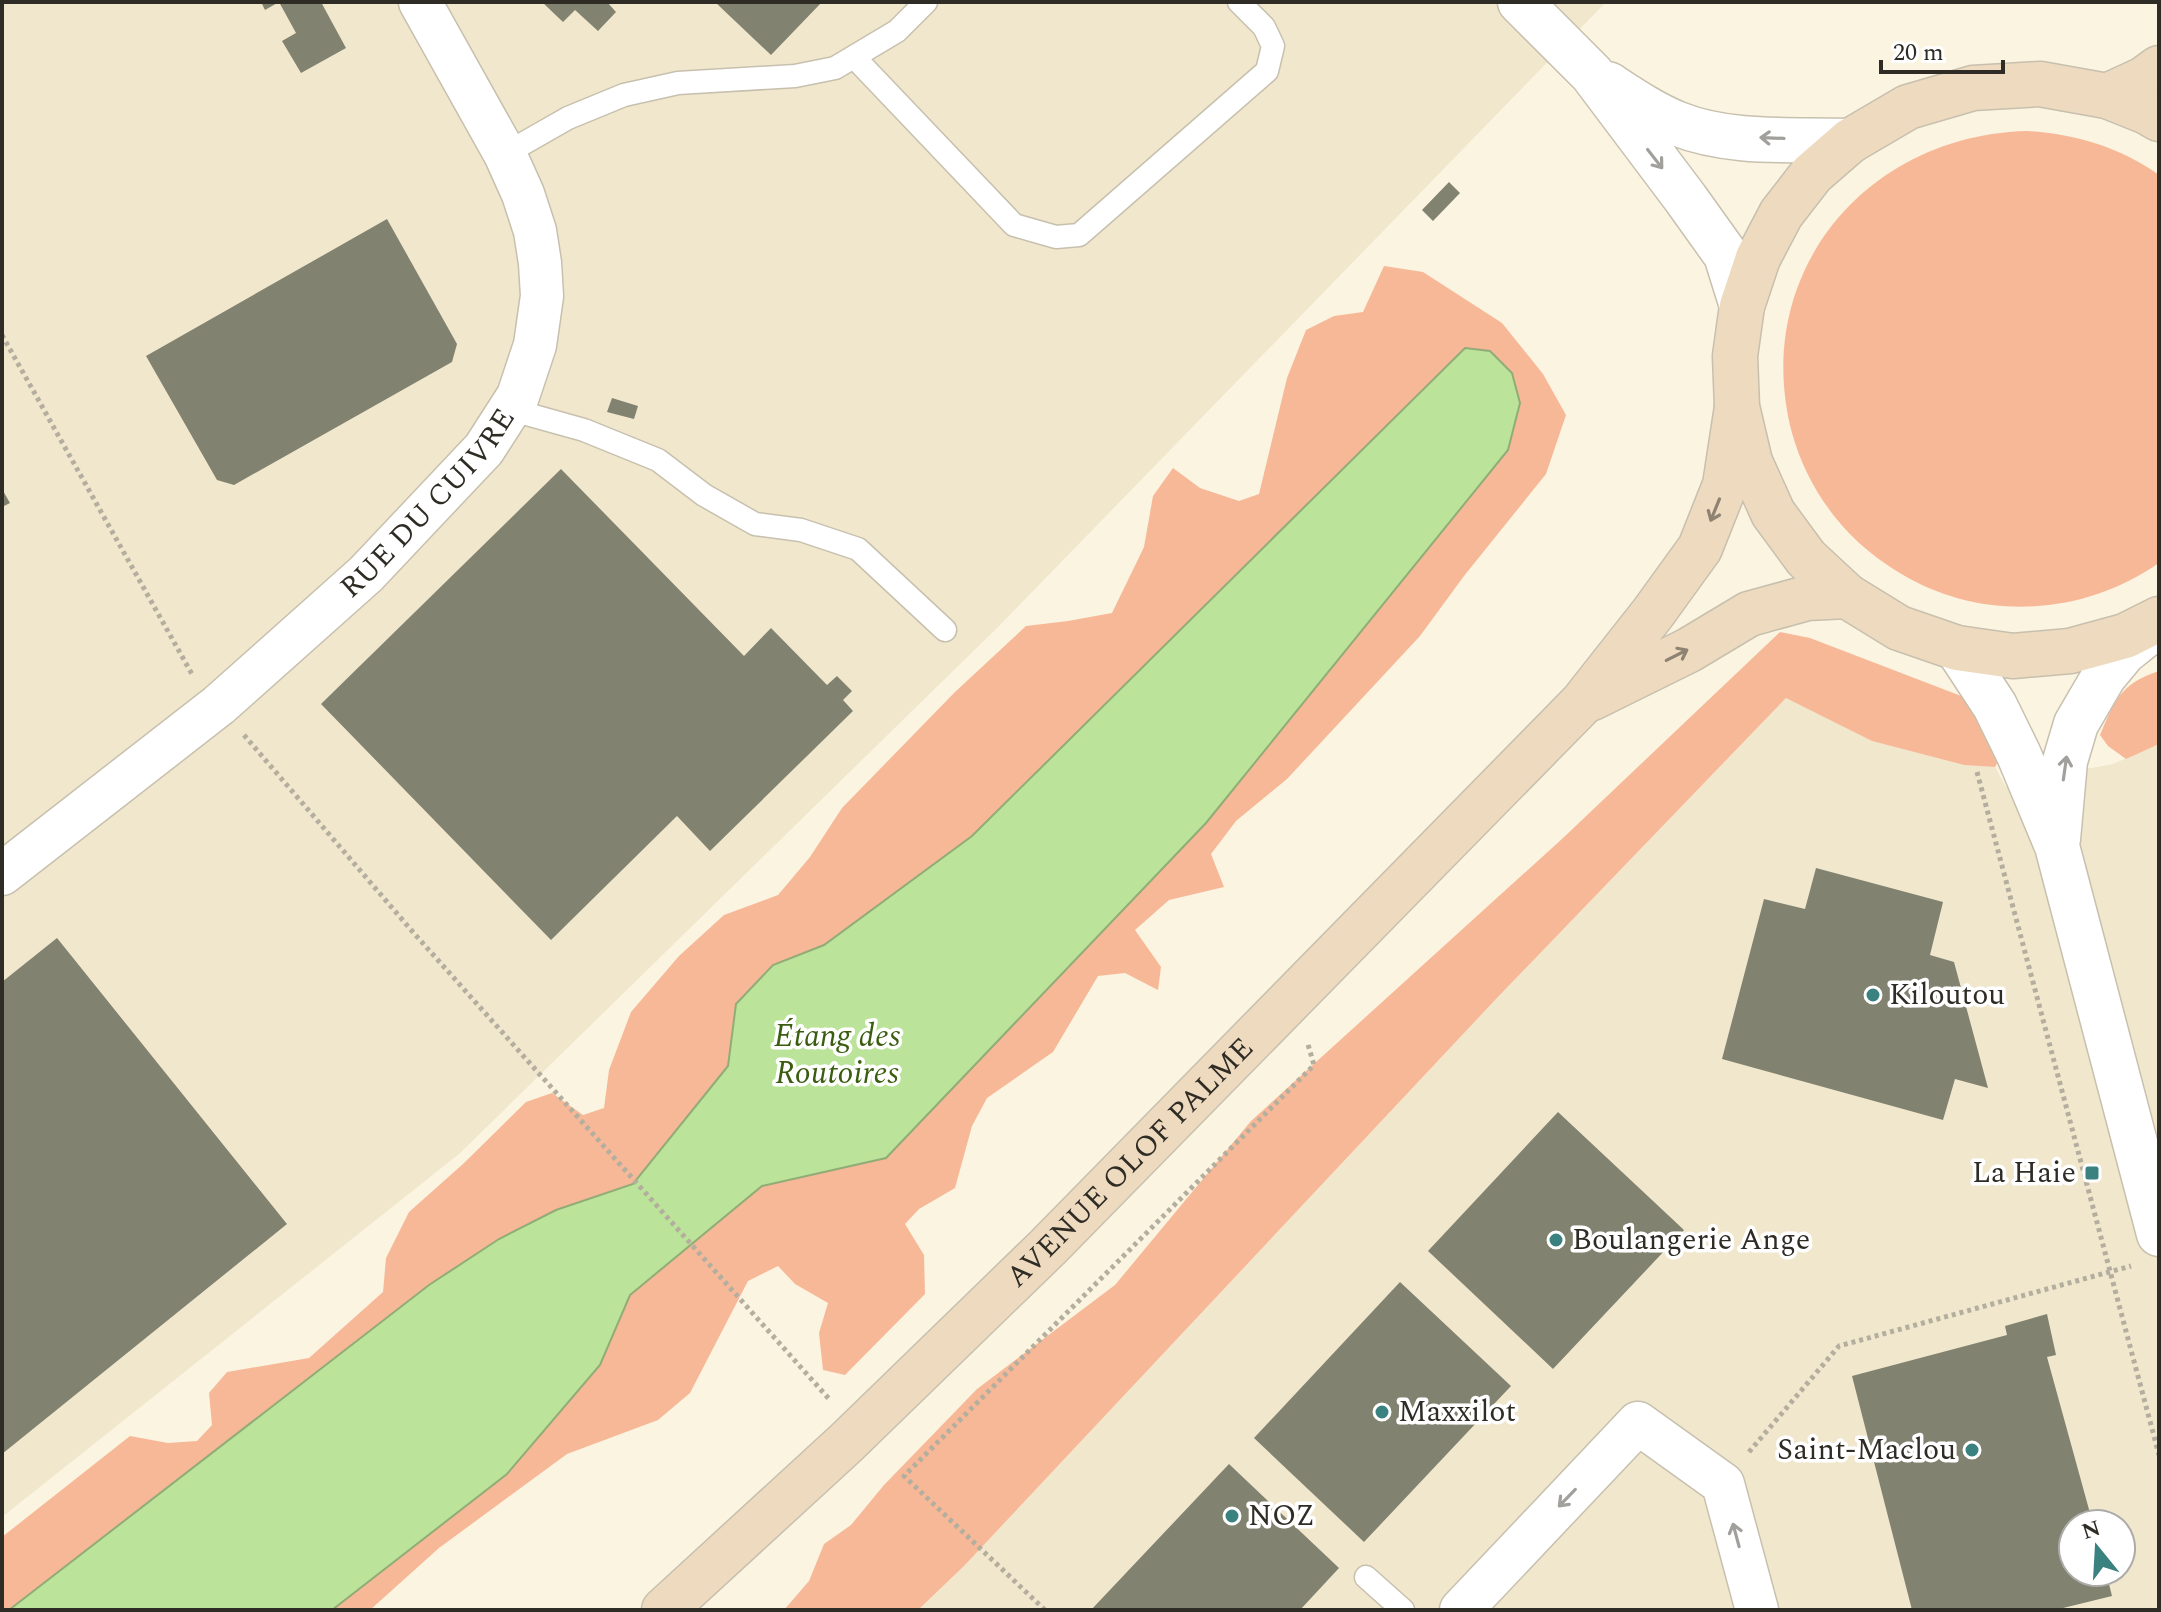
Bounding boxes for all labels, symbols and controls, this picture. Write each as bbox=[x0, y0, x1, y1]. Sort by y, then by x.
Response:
scale bar bbox=[1881, 24, 2003, 74]
text: 20 m bbox=[1893, 35, 1944, 71]
one-way arrow bbox=[1759, 131, 1786, 146]
one-way arrow bbox=[1647, 148, 1664, 169]
street label: RUE DU CUIVRE bbox=[330, 399, 527, 610]
one-way arrow bbox=[1707, 497, 1721, 522]
one-way arrow bbox=[1665, 647, 1689, 662]
one-way arrow bbox=[2058, 756, 2073, 781]
place label: Kiloutou bbox=[1889, 972, 2005, 1018]
marker: Kiloutou bbox=[1864, 986, 1882, 1004]
water label: Étang des Routoires bbox=[774, 1012, 900, 1098]
street label: AVENUE OLOF PALME bbox=[996, 1027, 1265, 1299]
place label: La Haie bbox=[1972, 1150, 2076, 1196]
marker: La Haie bbox=[2083, 1164, 2101, 1182]
place label: Boulangerie Ange bbox=[1572, 1217, 1810, 1263]
marker: Boulangerie Ange bbox=[1547, 1231, 1565, 1249]
place label: Maxxilot bbox=[1398, 1389, 1516, 1435]
marker: Maxxilot bbox=[1373, 1403, 1391, 1421]
place label: Saint-Maclou bbox=[1777, 1427, 1956, 1473]
marker: Saint-Maclou bbox=[1963, 1441, 1981, 1459]
one-way arrow bbox=[1558, 1488, 1577, 1508]
place label: NOZ bbox=[1248, 1493, 1315, 1539]
marker: NOZ bbox=[1223, 1507, 1241, 1525]
north arrow bbox=[2057, 1508, 2137, 1588]
text: N bbox=[2078, 1512, 2105, 1549]
one-way arrow bbox=[1728, 1522, 1743, 1548]

